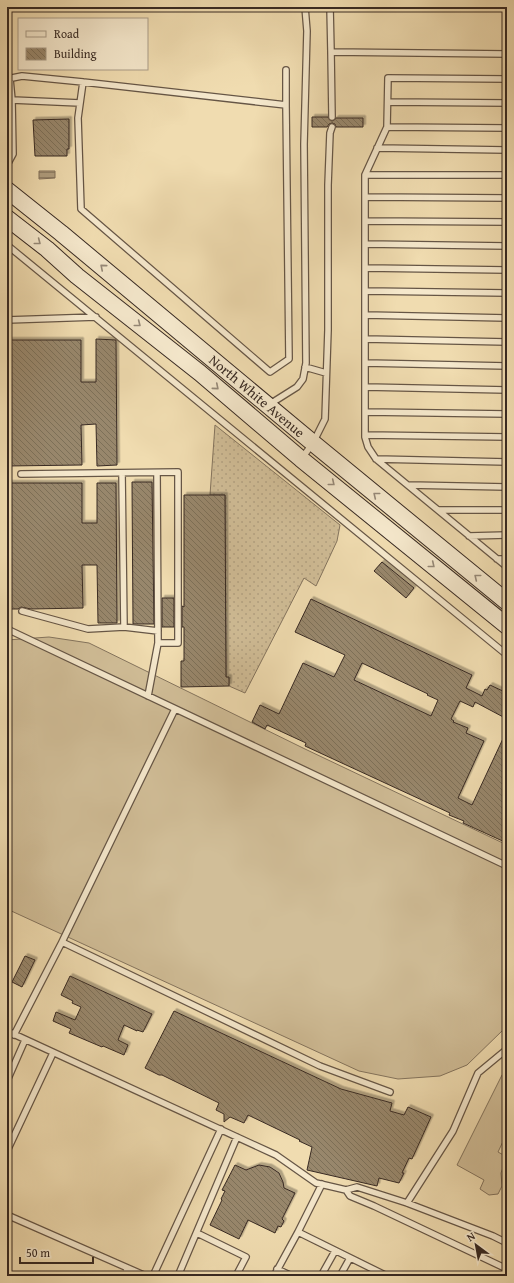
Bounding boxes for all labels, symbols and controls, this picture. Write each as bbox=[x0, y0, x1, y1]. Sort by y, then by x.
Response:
legend bbox=[18, 18, 148, 70]
text: Road bbox=[54, 25, 80, 42]
text: Building bbox=[54, 45, 97, 62]
one-way arrow bbox=[33, 237, 40, 244]
one-way arrow bbox=[100, 265, 107, 272]
one-way arrow bbox=[134, 320, 141, 327]
street label: North White Avenue bbox=[205, 350, 309, 442]
one-way arrow bbox=[211, 382, 219, 389]
one-way arrow bbox=[327, 479, 334, 486]
one-way arrow bbox=[374, 492, 381, 499]
one-way arrow bbox=[428, 561, 435, 568]
one-way arrow bbox=[474, 575, 481, 582]
north arrow bbox=[456, 1225, 496, 1265]
text: N bbox=[463, 1227, 479, 1245]
scale bar bbox=[20, 1239, 93, 1265]
text: 50 m bbox=[26, 1244, 50, 1261]

